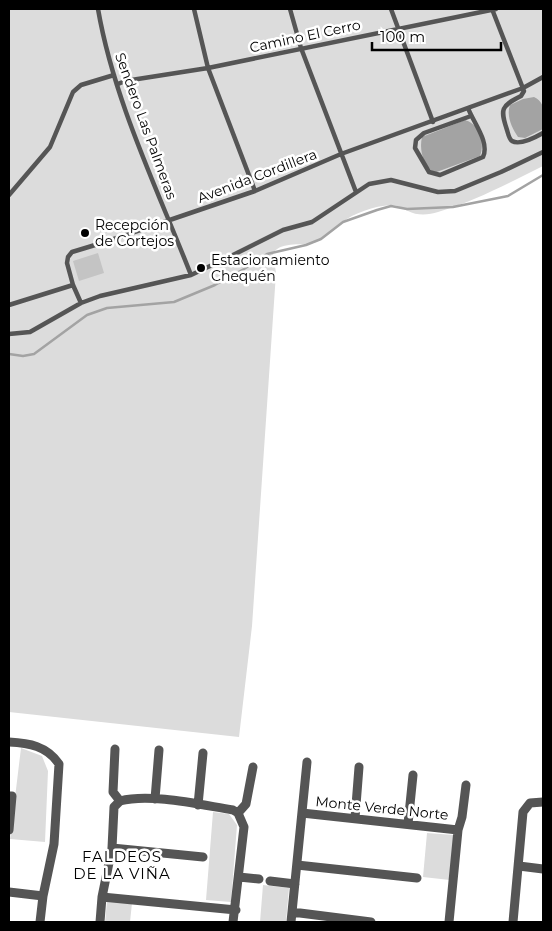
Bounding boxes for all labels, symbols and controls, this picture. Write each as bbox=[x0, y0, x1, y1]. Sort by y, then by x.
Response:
street label: Camino El Cerro bbox=[248, 15, 362, 57]
scale bar bbox=[372, 20, 501, 52]
text: 100 m bbox=[380, 27, 425, 46]
street label: Sendero Las Palmeras bbox=[111, 50, 181, 202]
street label: Avenida Cordillera bbox=[195, 145, 319, 207]
place label: Recepción de Cortejos bbox=[95, 216, 174, 250]
marker: Recepción de Cortejos bbox=[79, 227, 91, 239]
place label: Estacionamiento Chequén bbox=[211, 251, 330, 285]
marker: Estacionamiento Chequén bbox=[195, 262, 207, 274]
street label: Monte Verde Norte bbox=[315, 792, 449, 824]
district label: FALDEOS DE LA VIÑA bbox=[73, 847, 171, 883]

